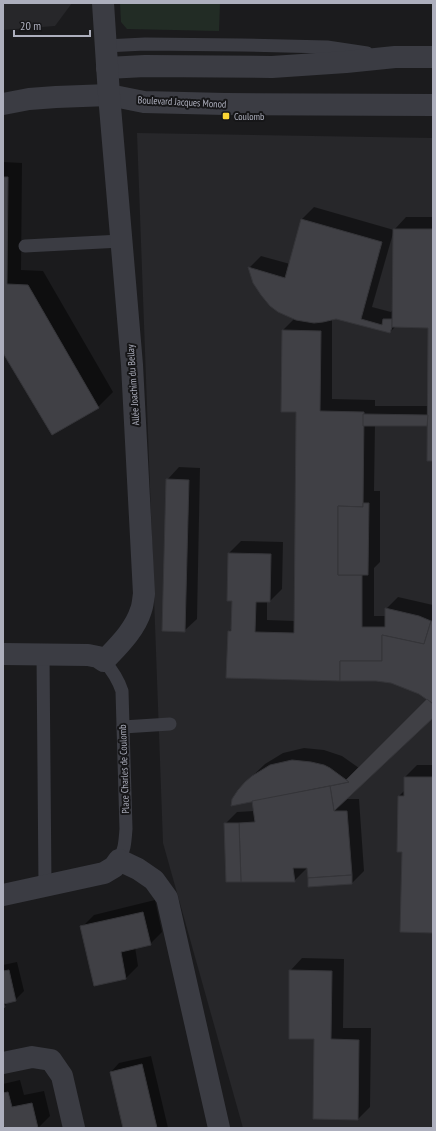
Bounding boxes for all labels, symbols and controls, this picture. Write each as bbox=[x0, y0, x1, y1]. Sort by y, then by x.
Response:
scale bar bbox=[14, 12, 90, 38]
text: 20 m bbox=[20, 18, 41, 33]
street label: Boulevard Jacques Monod bbox=[137, 93, 227, 111]
place label: Coulomb bbox=[234, 110, 264, 123]
marker: Coulomb bbox=[221, 111, 231, 121]
street label: Allée Joachim du Bellay bbox=[124, 344, 142, 426]
street label: Place Charles de Coulomb bbox=[116, 724, 132, 814]

